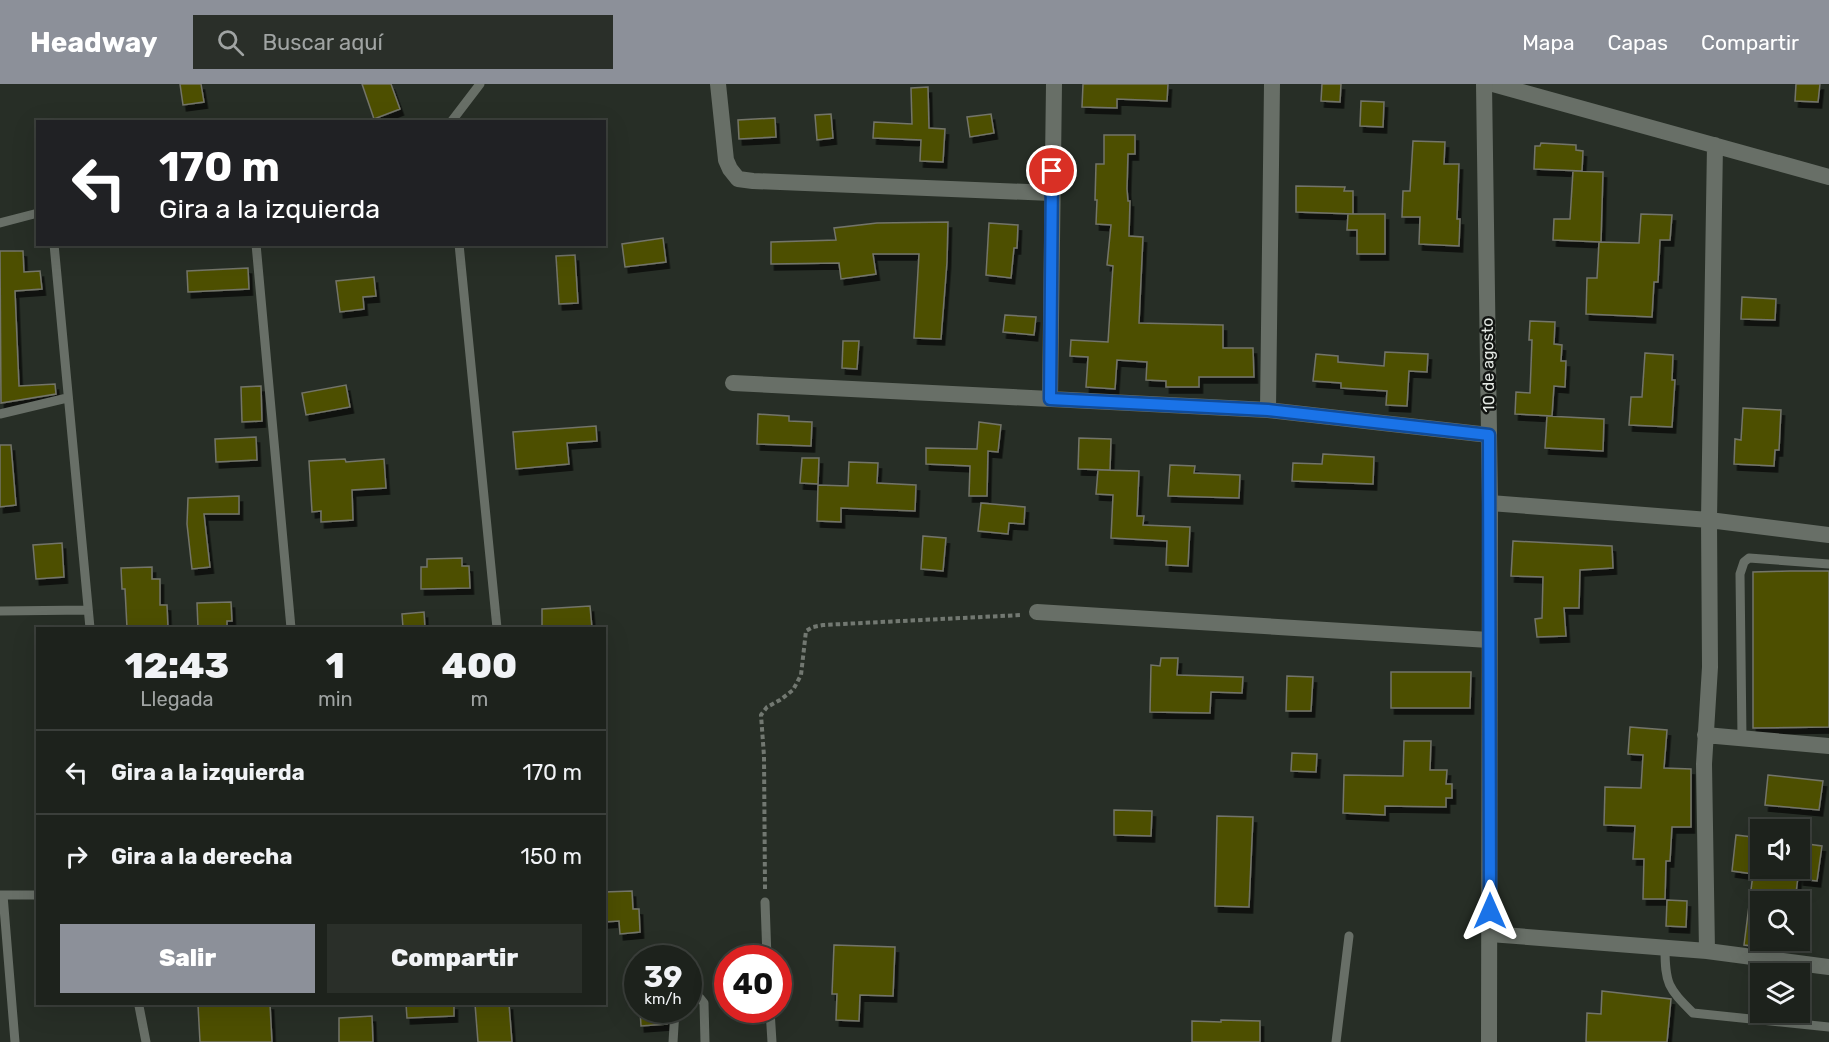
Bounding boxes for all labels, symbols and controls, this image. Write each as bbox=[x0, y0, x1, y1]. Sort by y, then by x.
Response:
search box bbox=[193, 15, 613, 69]
text: Headway bbox=[30, 26, 157, 59]
icon: search bbox=[214, 26, 247, 59]
text: Buscar aquí bbox=[262, 29, 383, 56]
text: Mapa bbox=[1522, 30, 1575, 55]
text: Capas bbox=[1608, 30, 1668, 55]
text: Compartir bbox=[1701, 30, 1799, 55]
text: 170 m bbox=[159, 142, 280, 192]
icon: left bbox=[60, 144, 138, 222]
pin bbox=[1026, 145, 1077, 196]
icon: arrive bbox=[1035, 154, 1068, 187]
text: Gira a la izquierda bbox=[159, 193, 380, 225]
street label: 10 de agosto bbox=[1478, 318, 1498, 412]
text: 12:43 bbox=[125, 644, 229, 687]
text: 1 bbox=[326, 644, 345, 687]
text: 400 bbox=[441, 644, 517, 687]
text: Llegada bbox=[140, 687, 214, 711]
text: min bbox=[318, 687, 353, 711]
text: m bbox=[470, 687, 488, 711]
icon: left bbox=[60, 756, 93, 789]
text: Gira a la izquierda bbox=[111, 759, 305, 786]
text: 170 m bbox=[522, 759, 582, 786]
map controls bbox=[1750, 819, 1810, 1023]
button: sound bbox=[1750, 819, 1810, 879]
icon: right bbox=[60, 840, 93, 873]
text: Gira a la derecha bbox=[111, 843, 292, 870]
text: 150 m bbox=[521, 843, 582, 870]
position arrow bbox=[1458, 879, 1522, 943]
button: search bbox=[1750, 891, 1810, 951]
button: Salir bbox=[60, 924, 315, 993]
button: Compartir bbox=[327, 924, 582, 993]
speed limit sign: 40 bbox=[714, 945, 792, 1023]
text: 39 bbox=[644, 959, 683, 995]
button: layers bbox=[1750, 963, 1810, 1023]
text: km/h bbox=[644, 990, 682, 1008]

